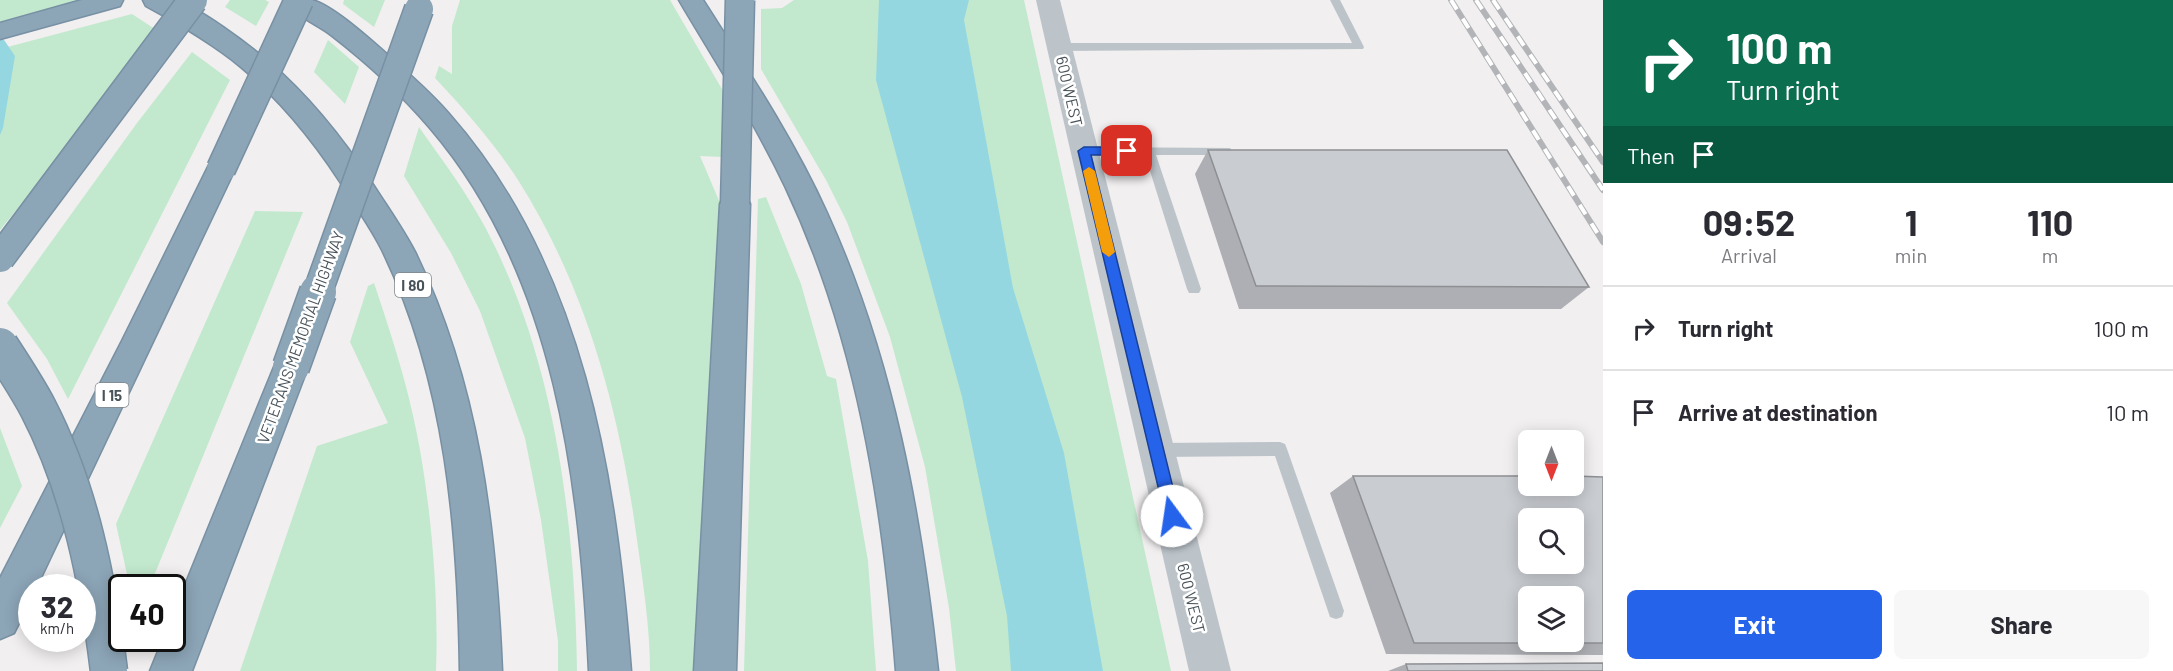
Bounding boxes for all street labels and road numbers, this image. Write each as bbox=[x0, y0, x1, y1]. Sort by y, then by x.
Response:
street label: 600 WEST bbox=[1053, 54, 1087, 128]
street label: VETERANS MEMORIAL HIGHWAY bbox=[253, 228, 347, 446]
road number: I 80 bbox=[395, 273, 431, 297]
road number: I 15 bbox=[96, 383, 128, 407]
street label: 600 WEST bbox=[1174, 561, 1210, 635]

